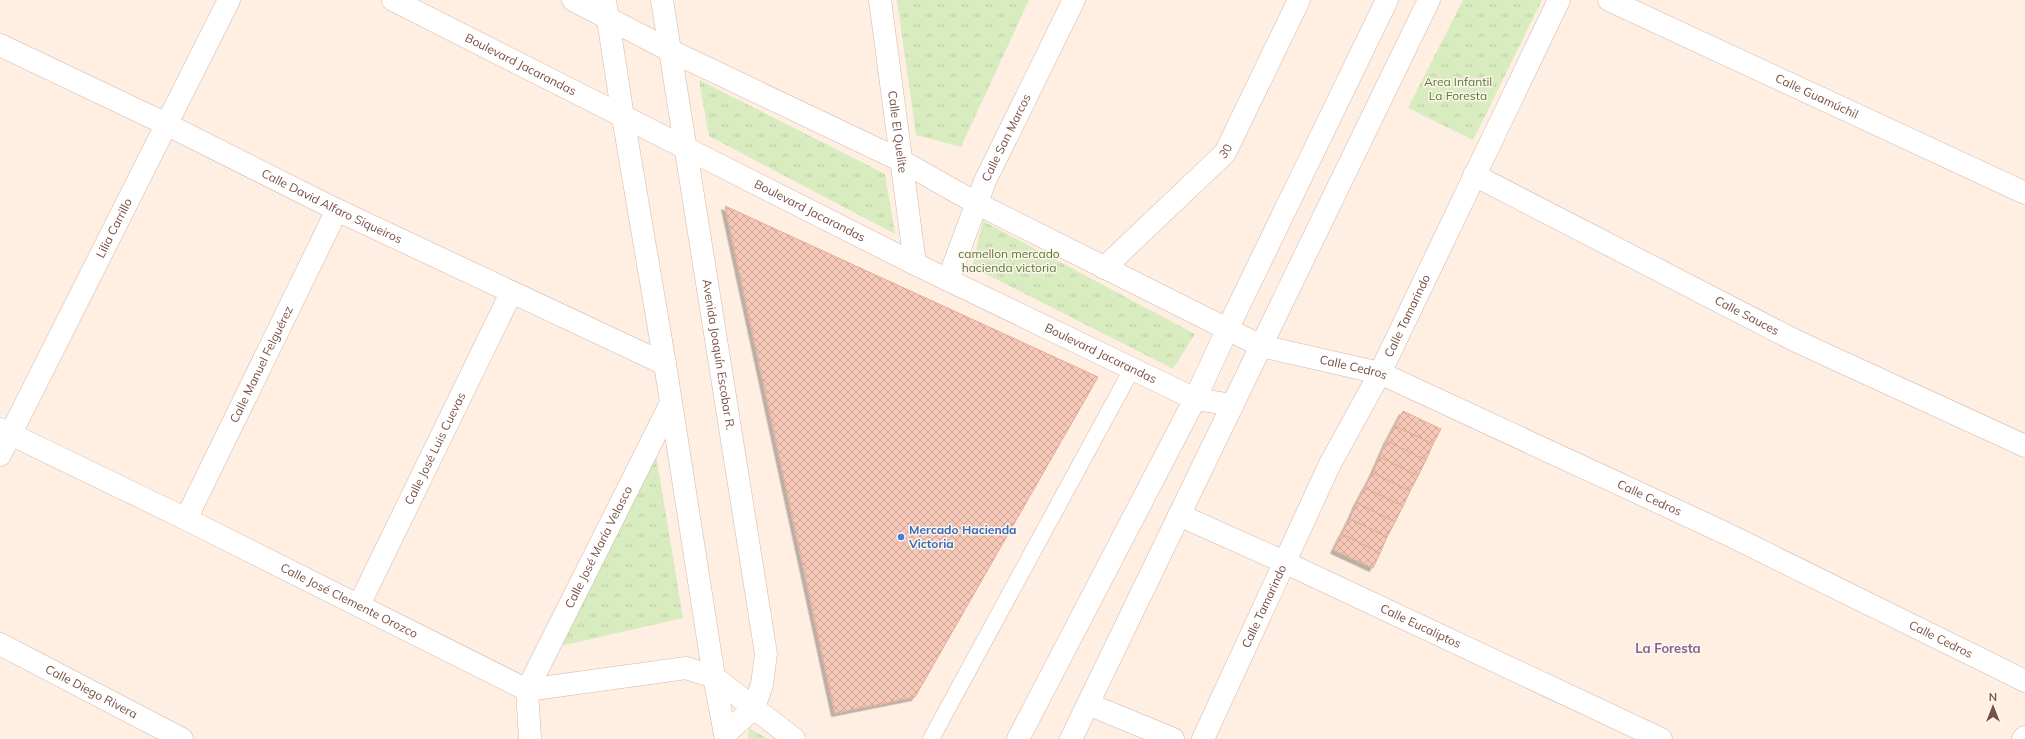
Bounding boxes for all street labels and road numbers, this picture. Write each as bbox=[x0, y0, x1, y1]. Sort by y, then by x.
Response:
street label: Boulevard Jacarandas bbox=[463, 30, 579, 98]
street label: Calle Guamúchil bbox=[1773, 70, 1861, 122]
street label: Calle El Quelite bbox=[885, 90, 911, 174]
street label: Calle San Marcos bbox=[978, 91, 1034, 184]
street label: 30 bbox=[1216, 141, 1235, 162]
street label: Calle David Alfaro Siqueiros bbox=[259, 165, 405, 247]
street label: Boulevard Jacarandas bbox=[752, 176, 868, 245]
street label: Lilia Carrillo bbox=[92, 195, 135, 260]
street label: Calle Tamarindo bbox=[1381, 272, 1433, 360]
street label: Avenida Joaquín Escobar R. bbox=[699, 278, 738, 431]
street label: Calle Sauces bbox=[1712, 292, 1782, 338]
street label: Calle Manuel Felguérez bbox=[226, 303, 296, 425]
street label: Boulevard Jacarandas bbox=[1042, 320, 1159, 386]
street label: Calle Cedros bbox=[1318, 352, 1390, 383]
street label: Calle José Luis Cuevas bbox=[401, 390, 469, 507]
street label: Calle Cedros bbox=[1615, 476, 1684, 519]
street label: Calle José María Velasco bbox=[561, 483, 635, 611]
street label: Calle José Clemente Orozco bbox=[278, 560, 421, 641]
street label: Calle Tamarindo bbox=[1238, 562, 1290, 650]
street label: Calle Eucaliptos bbox=[1378, 600, 1464, 651]
street label: Calle Cedros bbox=[1907, 617, 1975, 661]
street label: Calle Diego Rivera bbox=[43, 661, 140, 721]

